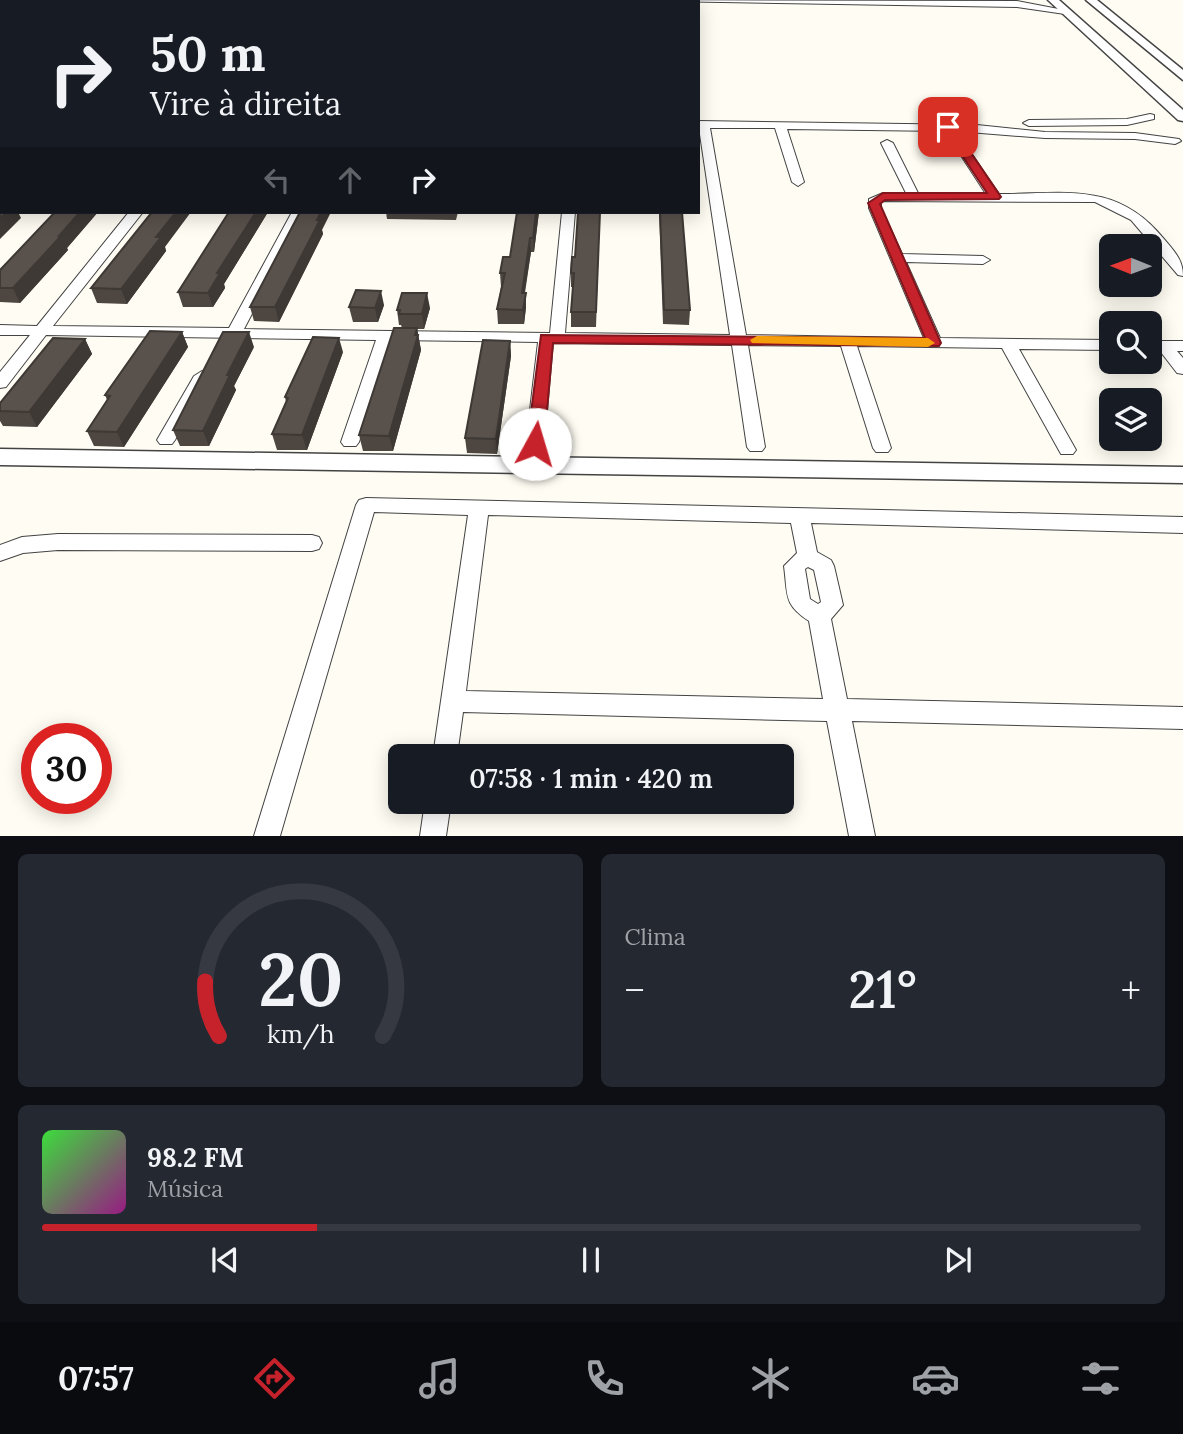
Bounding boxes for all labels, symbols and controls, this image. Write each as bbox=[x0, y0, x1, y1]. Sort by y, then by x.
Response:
text: 50 m bbox=[150, 22, 266, 84]
icon: right bbox=[35, 28, 126, 119]
text: Vire à direita bbox=[150, 83, 341, 124]
pin bbox=[918, 97, 978, 157]
icon: arrive bbox=[929, 108, 967, 146]
icon: left bbox=[258, 161, 296, 199]
icon: ahead bbox=[331, 161, 369, 199]
icon: right bbox=[404, 161, 442, 199]
north arrow bbox=[1099, 234, 1162, 298]
map controls bbox=[1099, 234, 1162, 451]
button: search bbox=[1099, 311, 1162, 374]
button: layers bbox=[1099, 388, 1162, 451]
position arrow bbox=[498, 407, 572, 481]
speed limit sign: 30 bbox=[21, 723, 112, 814]
text: 07:58 · 1 min · 420 m bbox=[469, 762, 713, 795]
text: Clima bbox=[625, 922, 686, 951]
text: 20 bbox=[258, 934, 343, 1027]
text: 21° bbox=[849, 956, 917, 1022]
text: − bbox=[625, 966, 645, 1014]
text: + bbox=[1121, 966, 1141, 1014]
text: km/h bbox=[266, 1018, 334, 1050]
text: 98.2 FM bbox=[147, 1141, 244, 1174]
text: Música bbox=[147, 1174, 223, 1203]
icon: previous bbox=[206, 1241, 244, 1279]
icon: pause bbox=[572, 1241, 610, 1279]
icon: next bbox=[939, 1241, 977, 1279]
icon: directions bbox=[250, 1354, 299, 1403]
icon: music bbox=[415, 1354, 464, 1403]
icon: phone bbox=[580, 1354, 629, 1403]
icon: climate bbox=[746, 1354, 795, 1403]
icon: car bbox=[911, 1354, 960, 1403]
icon: filters bbox=[1076, 1354, 1125, 1403]
text: 07:57 bbox=[58, 1358, 134, 1399]

